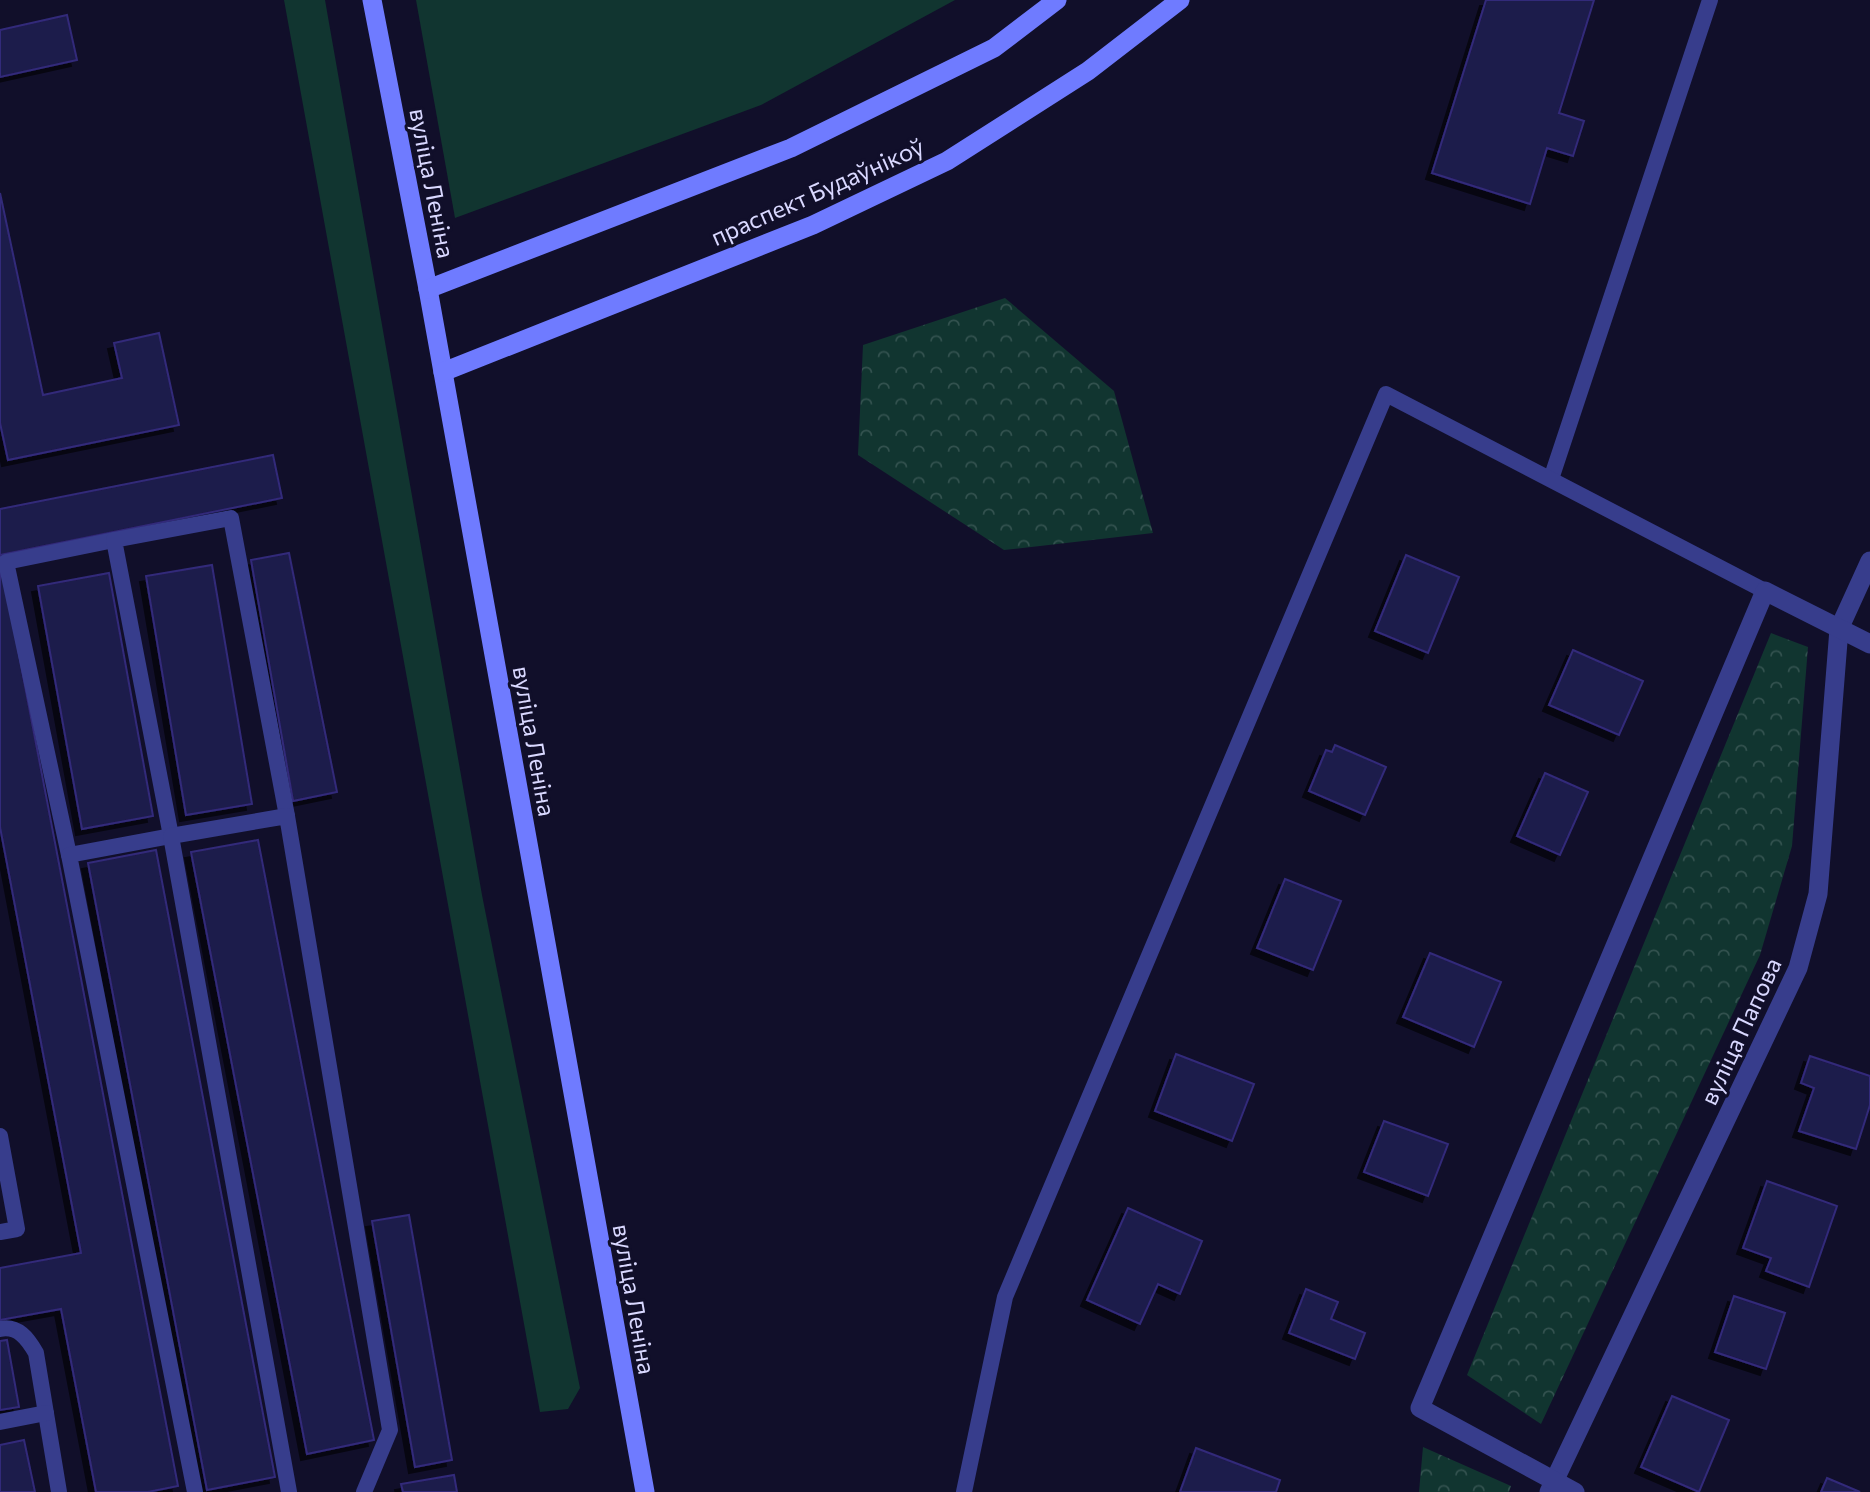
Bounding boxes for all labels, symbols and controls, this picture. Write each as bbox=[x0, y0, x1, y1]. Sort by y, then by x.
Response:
street label: вуліца Леніна bbox=[404, 106, 462, 260]
street label: праспект Будаўнікоў bbox=[706, 131, 928, 251]
street label: вуліца Леніна bbox=[508, 664, 562, 818]
street label: вуліца Папова bbox=[1693, 953, 1787, 1109]
street label: вуліца Леніна bbox=[608, 1222, 662, 1376]

